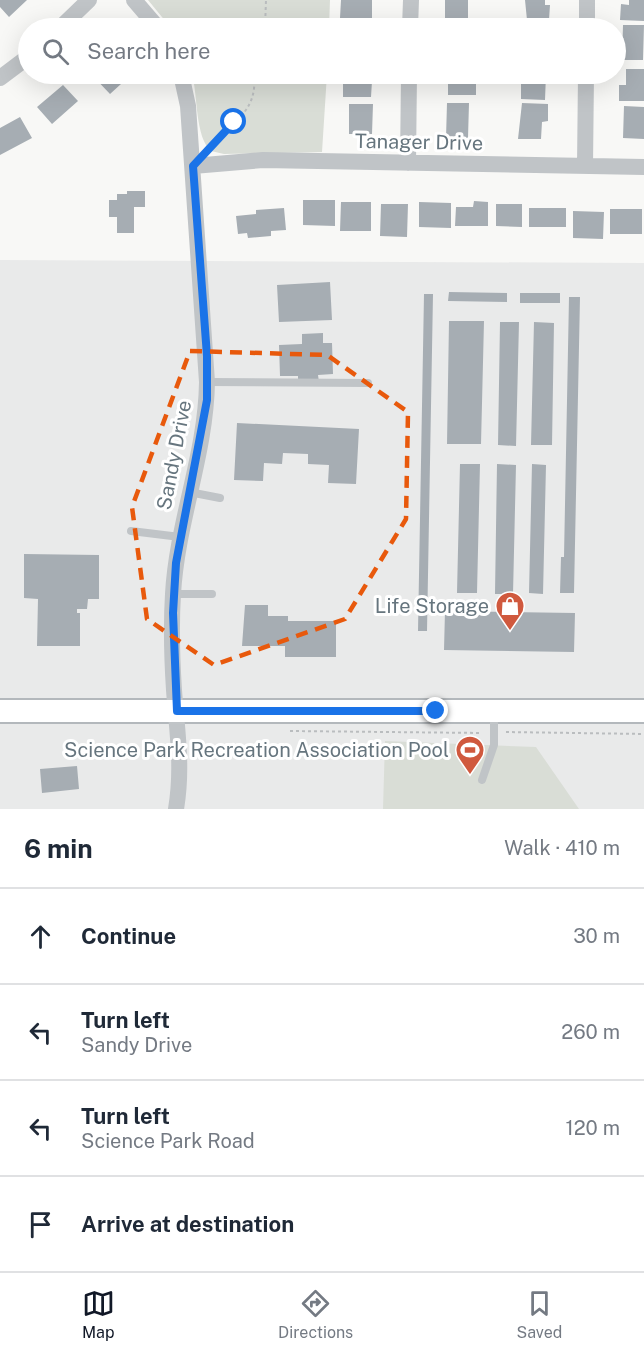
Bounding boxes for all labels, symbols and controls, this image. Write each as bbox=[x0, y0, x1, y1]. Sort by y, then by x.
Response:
search box bbox=[18, 18, 626, 84]
icon: search bbox=[39, 35, 72, 68]
text: Search here bbox=[87, 38, 211, 64]
route start bbox=[220, 108, 246, 134]
street label: Tanager Drive bbox=[355, 129, 483, 155]
street label: Sandy Drive bbox=[152, 398, 196, 512]
shop icon: Life Storage bbox=[494, 590, 526, 632]
place label: Life Storage bbox=[375, 594, 489, 618]
route end bbox=[422, 697, 448, 723]
sports icon: Science Park Recreation Association Pool bbox=[454, 734, 486, 776]
place label: Science Park Recreation Association Pool bbox=[64, 738, 449, 762]
text: 6 min bbox=[24, 833, 93, 864]
text: Walk · 410 m bbox=[504, 836, 620, 860]
icon: ahead bbox=[24, 920, 57, 953]
text: Continue bbox=[81, 923, 176, 949]
text: 30 m bbox=[573, 924, 620, 948]
text: Turn left bbox=[81, 1007, 170, 1033]
icon: left bbox=[24, 1016, 57, 1049]
text: 260 m bbox=[561, 1020, 620, 1044]
text: Sandy Drive bbox=[81, 1033, 192, 1057]
text: Turn left bbox=[81, 1103, 170, 1129]
icon: left bbox=[24, 1112, 57, 1145]
text: 120 m bbox=[566, 1116, 620, 1140]
text: Science Park Road bbox=[81, 1129, 255, 1153]
icon: arrive bbox=[24, 1208, 57, 1241]
text: Arrive at destination bbox=[81, 1211, 294, 1237]
tab: Map bbox=[82, 1287, 115, 1342]
tab: Directions bbox=[278, 1287, 353, 1342]
tab: Saved bbox=[517, 1287, 562, 1342]

